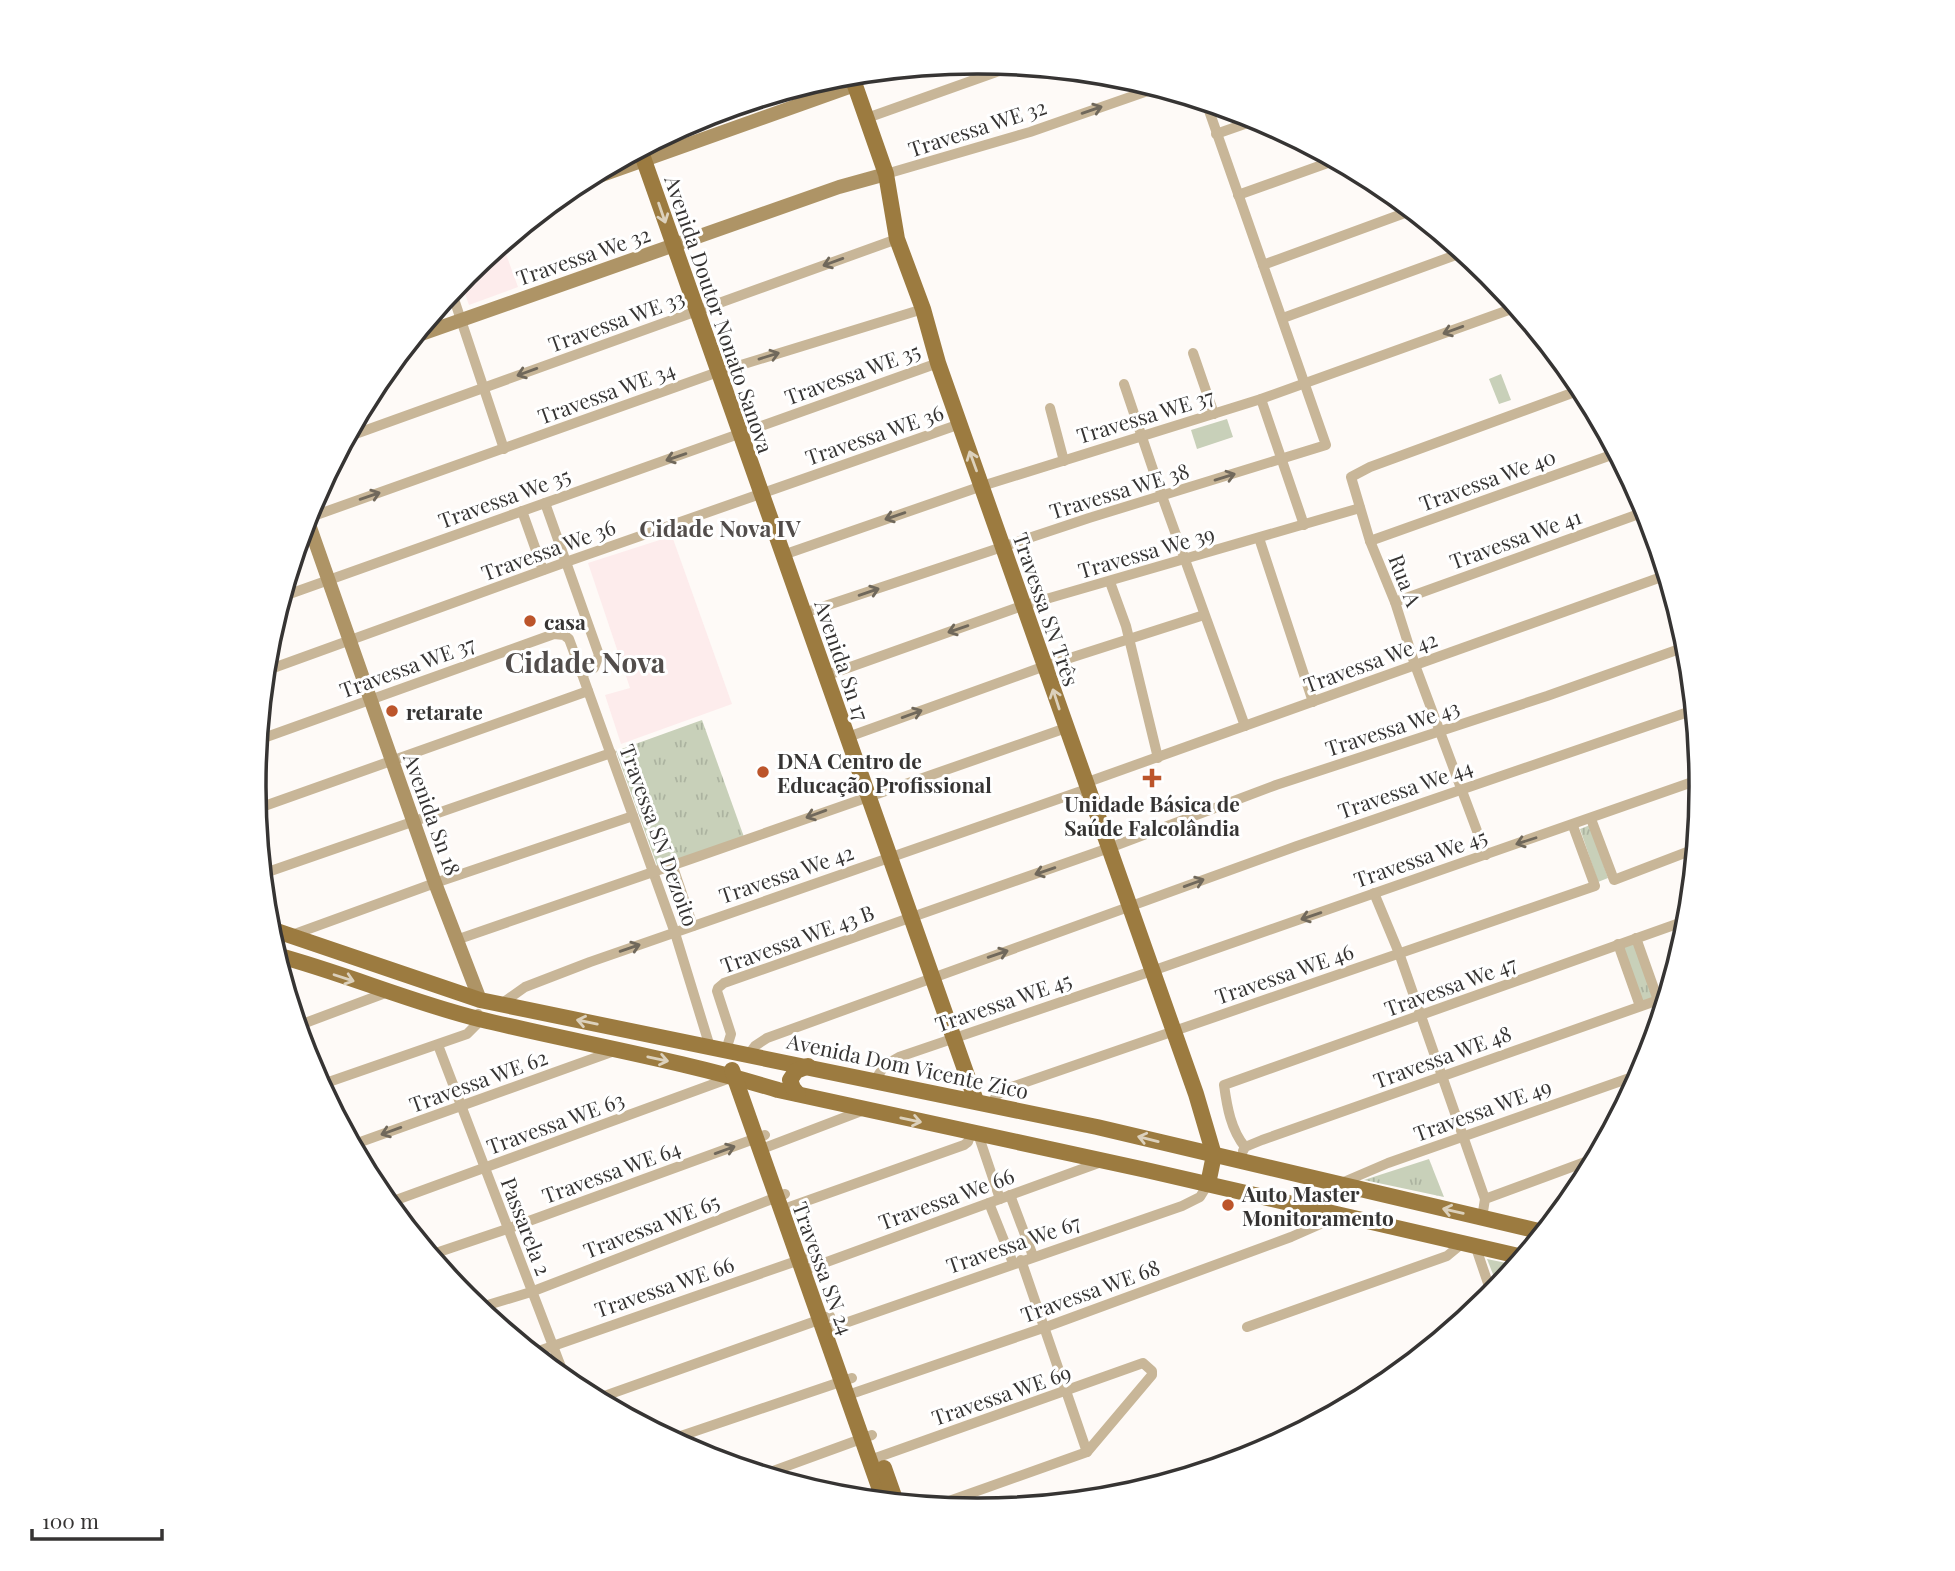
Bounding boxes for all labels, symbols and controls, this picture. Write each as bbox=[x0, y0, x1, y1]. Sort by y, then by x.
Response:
street label: Travessa WE 32 bbox=[904, 92, 1050, 162]
one-way arrow bbox=[1080, 103, 1102, 115]
street label: Avenida Doutor Nonato Sanova bbox=[659, 171, 781, 457]
one-way arrow bbox=[657, 202, 670, 224]
street label: Travessa We 32 bbox=[512, 219, 654, 291]
one-way arrow bbox=[822, 257, 844, 269]
street label: Travessa WE 33 bbox=[544, 282, 688, 358]
one-way arrow bbox=[1442, 325, 1464, 337]
street label: Travessa WE 35 bbox=[780, 336, 924, 410]
one-way arrow bbox=[758, 349, 780, 362]
street label: Travessa WE 34 bbox=[534, 354, 678, 430]
one-way arrow bbox=[516, 367, 538, 380]
street label: Travessa WE 37 bbox=[1073, 381, 1217, 449]
street label: Travessa WE 36 bbox=[801, 397, 947, 471]
street label: Travessa We 40 bbox=[1415, 441, 1559, 517]
one-way arrow bbox=[966, 451, 978, 473]
one-way arrow bbox=[665, 452, 687, 464]
street label: Travessa WE 38 bbox=[1046, 456, 1192, 524]
street label: Travessa We 35 bbox=[434, 460, 574, 534]
one-way arrow bbox=[1214, 470, 1236, 483]
one-way arrow bbox=[358, 489, 380, 501]
street label: Travessa We 41 bbox=[1445, 501, 1585, 575]
one-way arrow bbox=[884, 511, 906, 523]
street label: Travessa We 36 bbox=[477, 512, 619, 586]
district label: Cidade Nova IV bbox=[639, 512, 801, 543]
street label: Travessa We 39 bbox=[1075, 518, 1217, 584]
street label: Travessa SN Três bbox=[1008, 529, 1086, 689]
street label: Rua A bbox=[1383, 550, 1429, 611]
one-way arrow bbox=[857, 584, 879, 597]
street label: Avenida Sn 17 bbox=[809, 595, 877, 724]
place label: casa bbox=[544, 607, 586, 635]
marker: casa bbox=[522, 613, 538, 629]
one-way arrow bbox=[947, 624, 969, 636]
street label: Travessa We 42 bbox=[1299, 624, 1441, 698]
street label: Travessa WE 37 bbox=[336, 628, 479, 703]
district label: Cidade Nova bbox=[505, 643, 666, 680]
one-way arrow bbox=[1049, 688, 1062, 710]
street label: Travessa We 43 bbox=[1321, 692, 1463, 762]
place label: retarate bbox=[406, 697, 483, 725]
marker: retarate bbox=[384, 703, 400, 719]
one-way arrow bbox=[900, 707, 922, 719]
street label: Travessa SN Dezoito bbox=[614, 740, 706, 930]
place label: DNA Centro de Educação Profissional bbox=[777, 746, 992, 798]
street label: Avenida Sn 18 bbox=[398, 748, 468, 879]
street label: Travessa We 44 bbox=[1334, 752, 1476, 824]
marker: DNA Centro de Educação Profissional bbox=[755, 764, 771, 780]
marker: Unidade Básica de Saúde Falcolândia bbox=[1142, 768, 1162, 788]
place label: Unidade Básica de Saúde Falcolândia bbox=[1064, 789, 1240, 841]
one-way arrow bbox=[806, 809, 828, 822]
street label: Travessa We 45 bbox=[1350, 821, 1490, 893]
one-way arrow bbox=[1515, 835, 1537, 848]
street label: Travessa We 42 bbox=[715, 837, 857, 909]
one-way arrow bbox=[1034, 866, 1056, 878]
one-way arrow bbox=[1183, 876, 1205, 888]
street label: Travessa WE 43 B bbox=[716, 897, 878, 979]
one-way arrow bbox=[1300, 910, 1322, 923]
street label: Travessa WE 46 bbox=[1211, 936, 1357, 1010]
one-way arrow bbox=[619, 941, 641, 953]
one-way arrow bbox=[986, 947, 1008, 959]
street label: Travessa We 47 bbox=[1380, 948, 1520, 1022]
street label: Travessa WE 45 bbox=[931, 965, 1075, 1037]
one-way arrow bbox=[332, 973, 354, 985]
one-way arrow bbox=[576, 1014, 599, 1028]
street label: Travessa WE 48 bbox=[1369, 1018, 1515, 1094]
street label: Avenida Dom Vicente Zico bbox=[784, 1026, 1031, 1104]
street label: Travessa WE 62 bbox=[405, 1042, 551, 1118]
one-way arrow bbox=[647, 1054, 669, 1067]
street label: Travessa WE 49 bbox=[1409, 1071, 1555, 1147]
street label: Travessa WE 63 bbox=[482, 1084, 628, 1160]
one-way arrow bbox=[899, 1113, 922, 1127]
one-way arrow bbox=[381, 1126, 403, 1138]
one-way arrow bbox=[1137, 1132, 1160, 1145]
street label: Travessa WE 64 bbox=[538, 1133, 684, 1209]
one-way arrow bbox=[714, 1143, 736, 1155]
street label: Travessa We 66 bbox=[874, 1160, 1018, 1235]
street label: Passarela 2 bbox=[495, 1173, 559, 1279]
place label: Auto Master Monitoramento bbox=[1241, 1179, 1394, 1231]
street label: Travessa WE 65 bbox=[579, 1186, 723, 1264]
marker: Auto Master Monitoramento bbox=[1220, 1197, 1236, 1213]
street label: Travessa SN 24 bbox=[787, 1198, 861, 1338]
one-way arrow bbox=[1442, 1204, 1465, 1217]
street label: Travessa We 67 bbox=[942, 1207, 1084, 1279]
street label: Travessa WE 66 bbox=[591, 1249, 738, 1323]
street label: Travessa WE 68 bbox=[1017, 1252, 1163, 1328]
street label: Travessa WE 69 bbox=[928, 1357, 1074, 1431]
scale bar bbox=[32, 1498, 161, 1542]
text: 100 m bbox=[42, 1506, 99, 1534]

